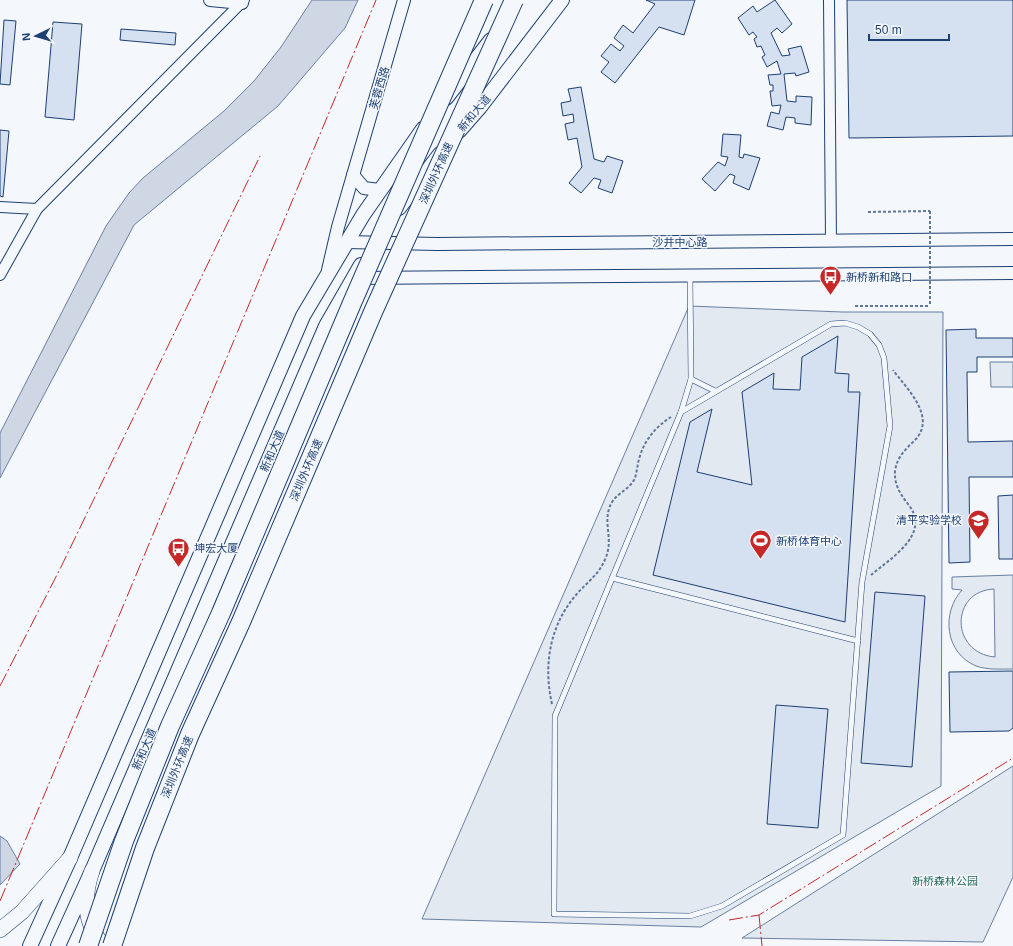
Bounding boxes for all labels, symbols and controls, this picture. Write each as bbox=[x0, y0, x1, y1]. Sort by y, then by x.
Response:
north arrow bbox=[16, 16, 56, 56]
scale bar bbox=[869, 16, 949, 42]
text: 50 m bbox=[875, 23, 902, 37]
text: N bbox=[20, 32, 32, 41]
street label: 芙蓉西路 bbox=[367, 65, 391, 111]
street label: 新和大道 bbox=[455, 92, 493, 134]
street label: 深圳外环高速 bbox=[417, 140, 455, 206]
street label: 沙井中心路 bbox=[653, 236, 708, 248]
bus stop icon: 新桥新和路口 bbox=[818, 264, 844, 297]
place label: 新桥新和路口 bbox=[846, 271, 912, 283]
street label: 新和大道 bbox=[258, 428, 286, 474]
street label: 深圳外环高速 bbox=[288, 437, 324, 503]
school or university icon: 清平实验学校 bbox=[965, 507, 991, 540]
place label: 清平实验学校 bbox=[896, 514, 962, 526]
sports icon: 新桥体育中心 bbox=[747, 528, 773, 561]
bus stop icon: 坤宏大厦 bbox=[165, 535, 191, 568]
place label: 新桥体育中心 bbox=[776, 535, 842, 547]
place label: 坤宏大厦 bbox=[194, 542, 238, 554]
street label: 新和大道 bbox=[130, 726, 158, 772]
street label: 深圳外环高速 bbox=[159, 734, 195, 800]
park label: 新桥森林公园 bbox=[912, 875, 978, 887]

